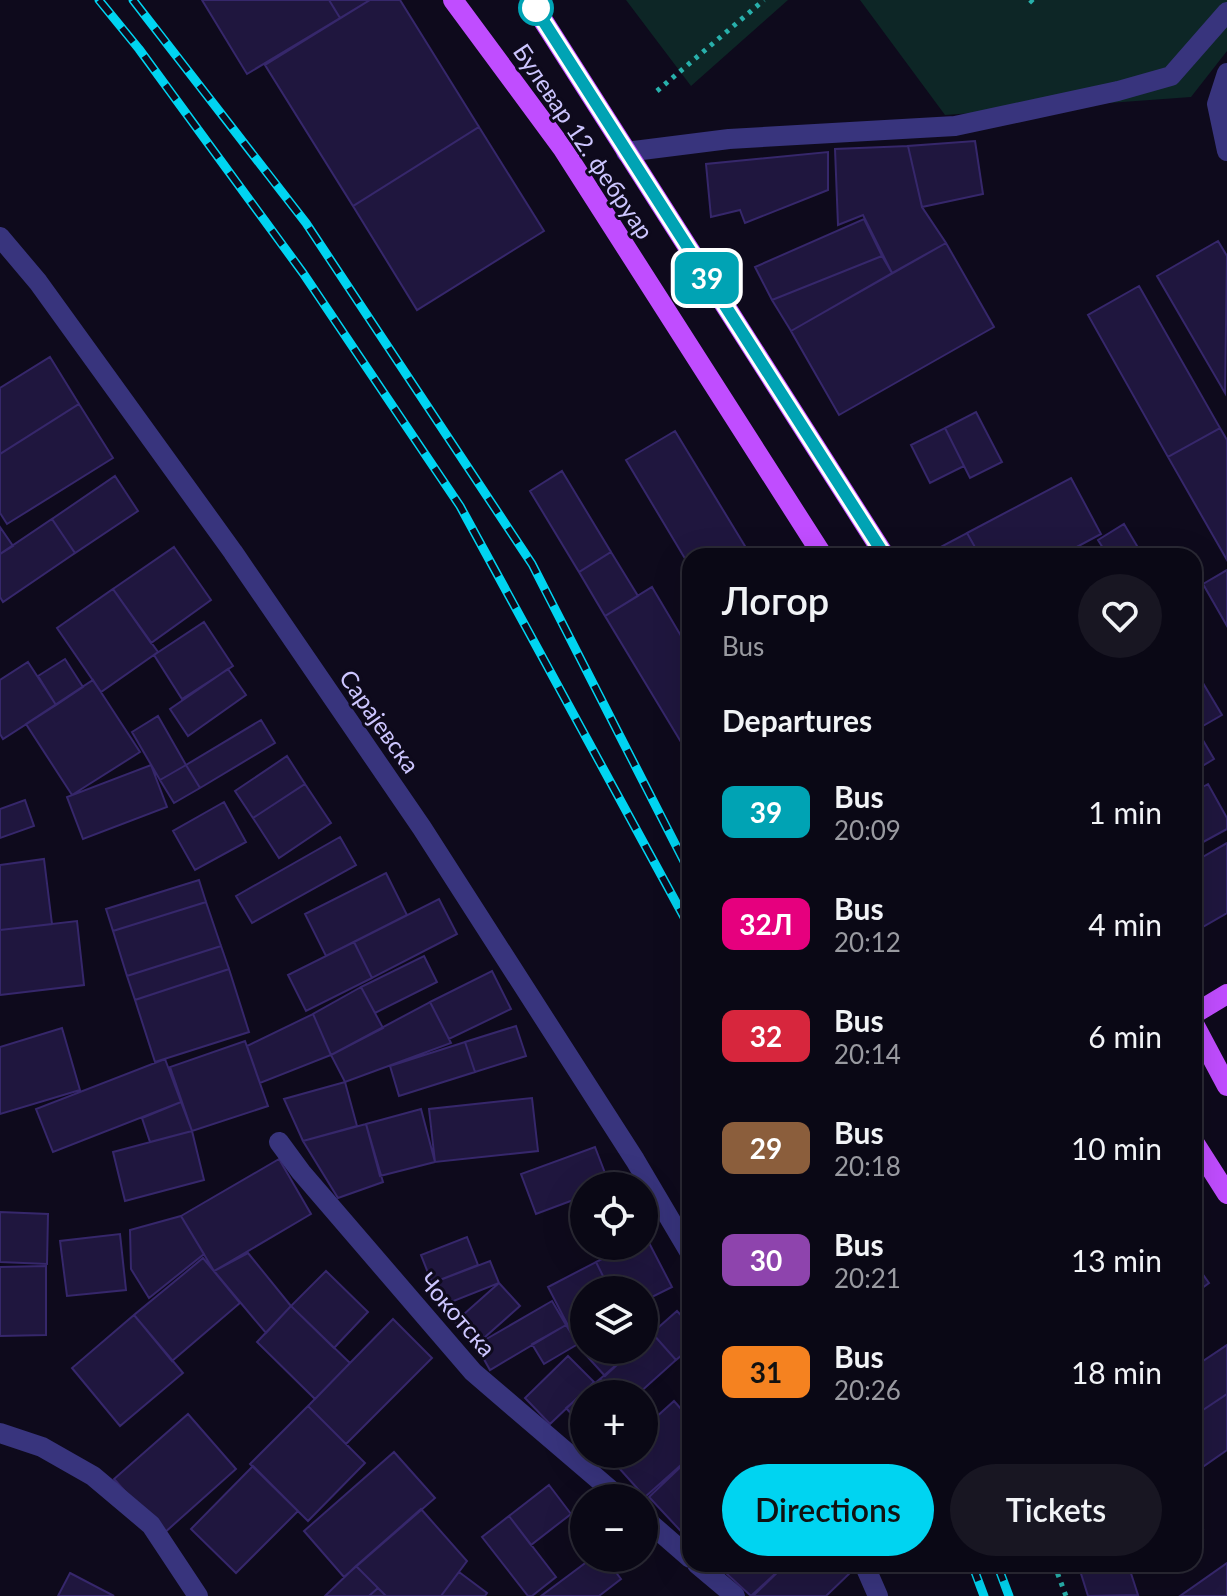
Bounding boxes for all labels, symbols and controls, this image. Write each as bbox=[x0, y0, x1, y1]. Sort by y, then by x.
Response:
unlabelled marker bbox=[519, 0, 553, 25]
street label: Булевар 12. фебруар bbox=[508, 38, 660, 244]
line badge: 39 bbox=[671, 252, 743, 304]
text: 39 bbox=[691, 261, 723, 295]
button: heart bbox=[1078, 574, 1162, 658]
text: Логор bbox=[722, 577, 829, 623]
text: Bus bbox=[722, 630, 764, 662]
street label: Сарајевска bbox=[334, 664, 426, 778]
text: Departures bbox=[722, 702, 872, 738]
text: Bus bbox=[834, 778, 884, 814]
text: 1 min bbox=[1088, 794, 1162, 830]
text: 39 bbox=[750, 795, 782, 829]
text: 20:09 bbox=[834, 814, 901, 846]
text: Bus bbox=[834, 890, 884, 926]
text: 4 min bbox=[1088, 906, 1162, 942]
text: 32Л bbox=[739, 907, 793, 941]
text: 20:12 bbox=[834, 926, 901, 958]
text: Bus bbox=[834, 1002, 884, 1038]
text: 6 min bbox=[1088, 1018, 1162, 1054]
text: 32 bbox=[750, 1019, 782, 1053]
text: 20:14 bbox=[834, 1038, 901, 1070]
text: Bus bbox=[834, 1114, 884, 1150]
text: 10 min bbox=[1071, 1130, 1162, 1166]
text: 29 bbox=[750, 1131, 782, 1165]
text: 20:18 bbox=[834, 1150, 901, 1182]
map controls bbox=[570, 1172, 658, 1572]
button: locate bbox=[570, 1172, 658, 1260]
text: Bus bbox=[834, 1226, 884, 1262]
text: 13 min bbox=[1071, 1242, 1162, 1278]
text: 30 bbox=[750, 1243, 782, 1277]
text: 20:21 bbox=[834, 1262, 901, 1294]
street label: Чокотска bbox=[414, 1266, 502, 1362]
button: layers bbox=[570, 1276, 658, 1364]
text: Bus bbox=[834, 1338, 884, 1374]
text: 18 min bbox=[1071, 1354, 1162, 1390]
text: 31 bbox=[750, 1355, 782, 1389]
text: 20:26 bbox=[834, 1374, 901, 1406]
button: + bbox=[570, 1380, 658, 1468]
button: Directions bbox=[722, 1464, 934, 1556]
button: Tickets bbox=[950, 1464, 1162, 1556]
button: − bbox=[570, 1484, 658, 1572]

